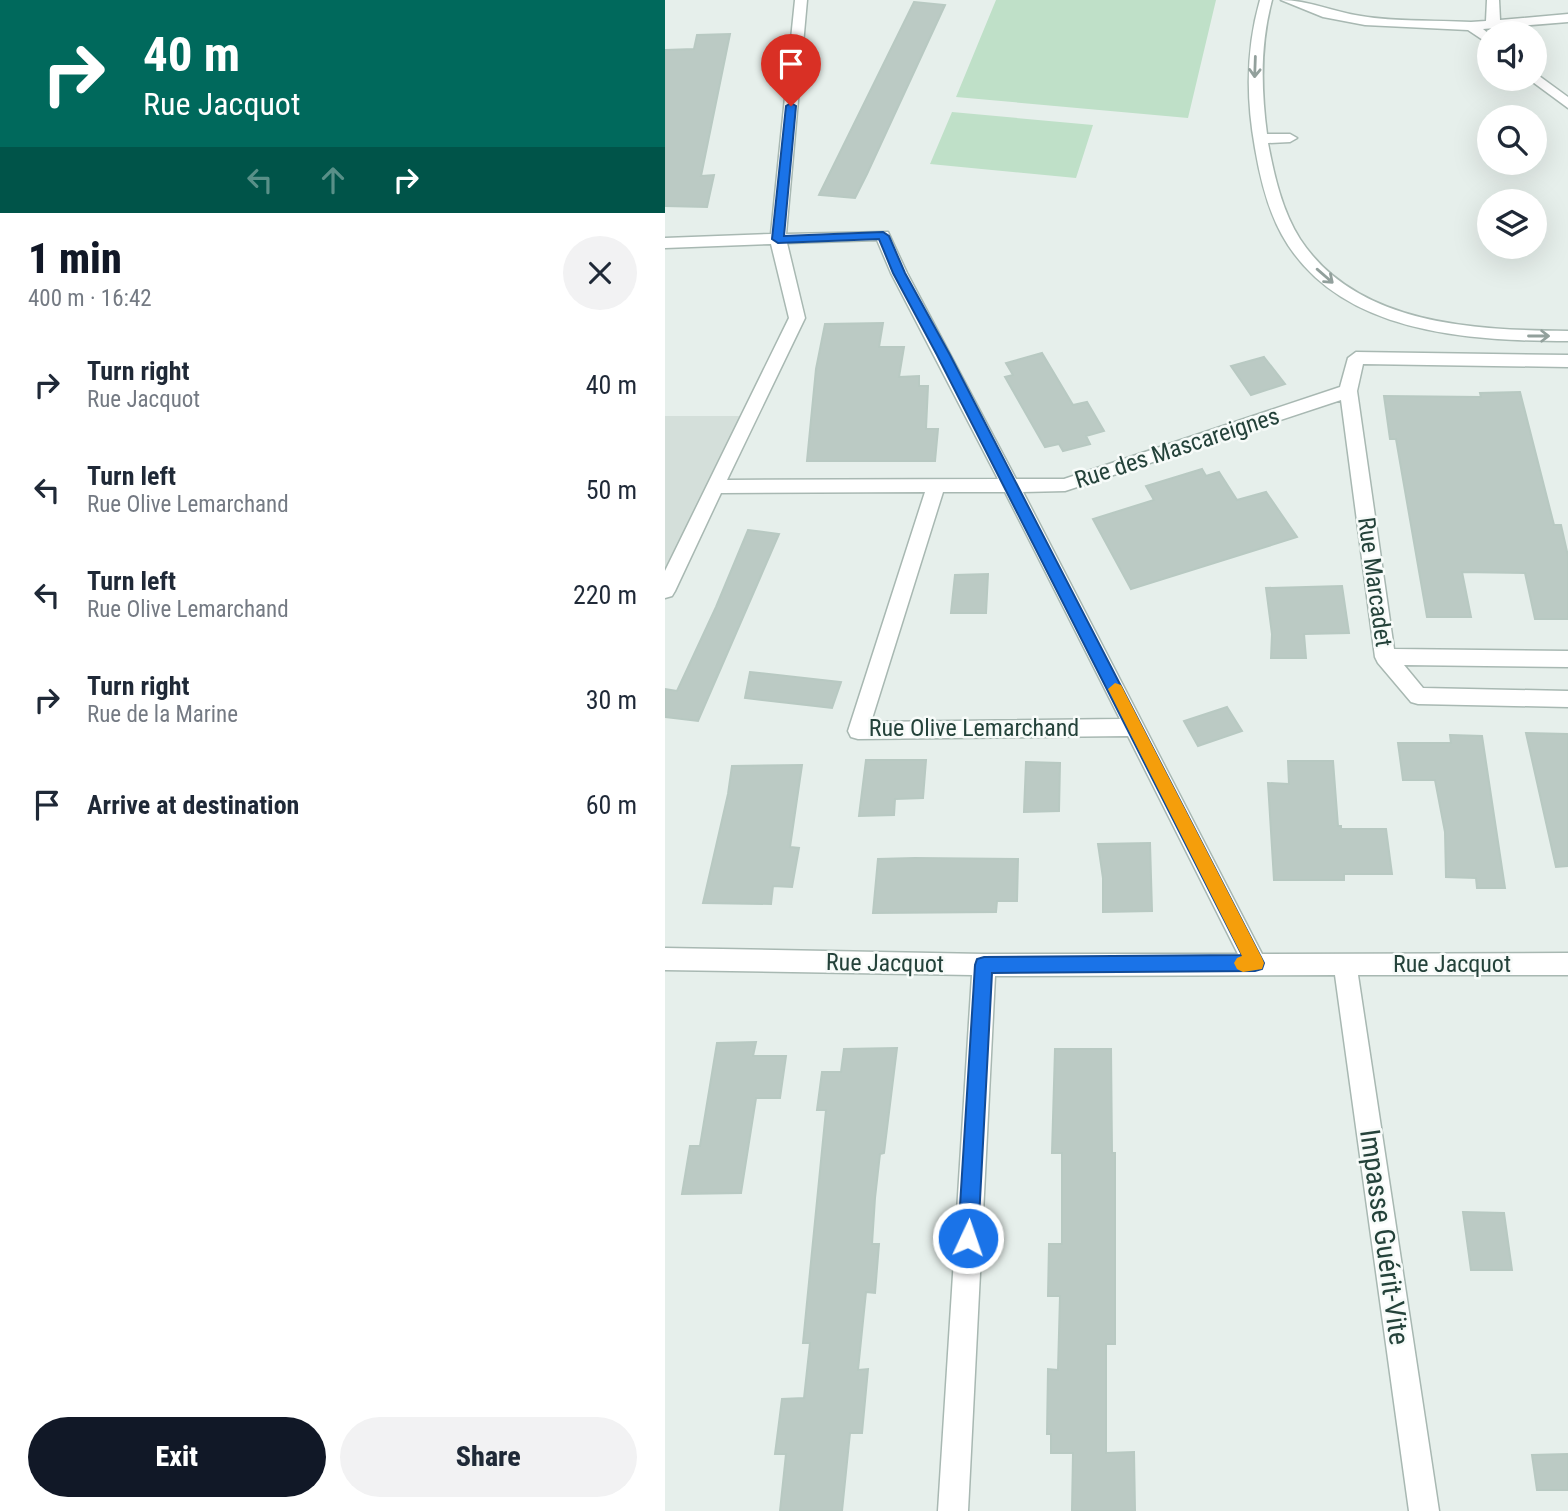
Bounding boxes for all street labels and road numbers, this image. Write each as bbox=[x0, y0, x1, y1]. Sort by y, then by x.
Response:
street label: Rue des Mascareignes bbox=[1071, 402, 1283, 494]
street label: Rue Marcadet bbox=[1352, 515, 1398, 649]
street label: Rue Olive Lemarchand bbox=[869, 714, 1079, 742]
street label: Rue Jacquot bbox=[826, 948, 944, 978]
street label: Rue Jacquot bbox=[1393, 950, 1511, 978]
street label: Impasse Guérit-Vite bbox=[1353, 1127, 1416, 1347]

